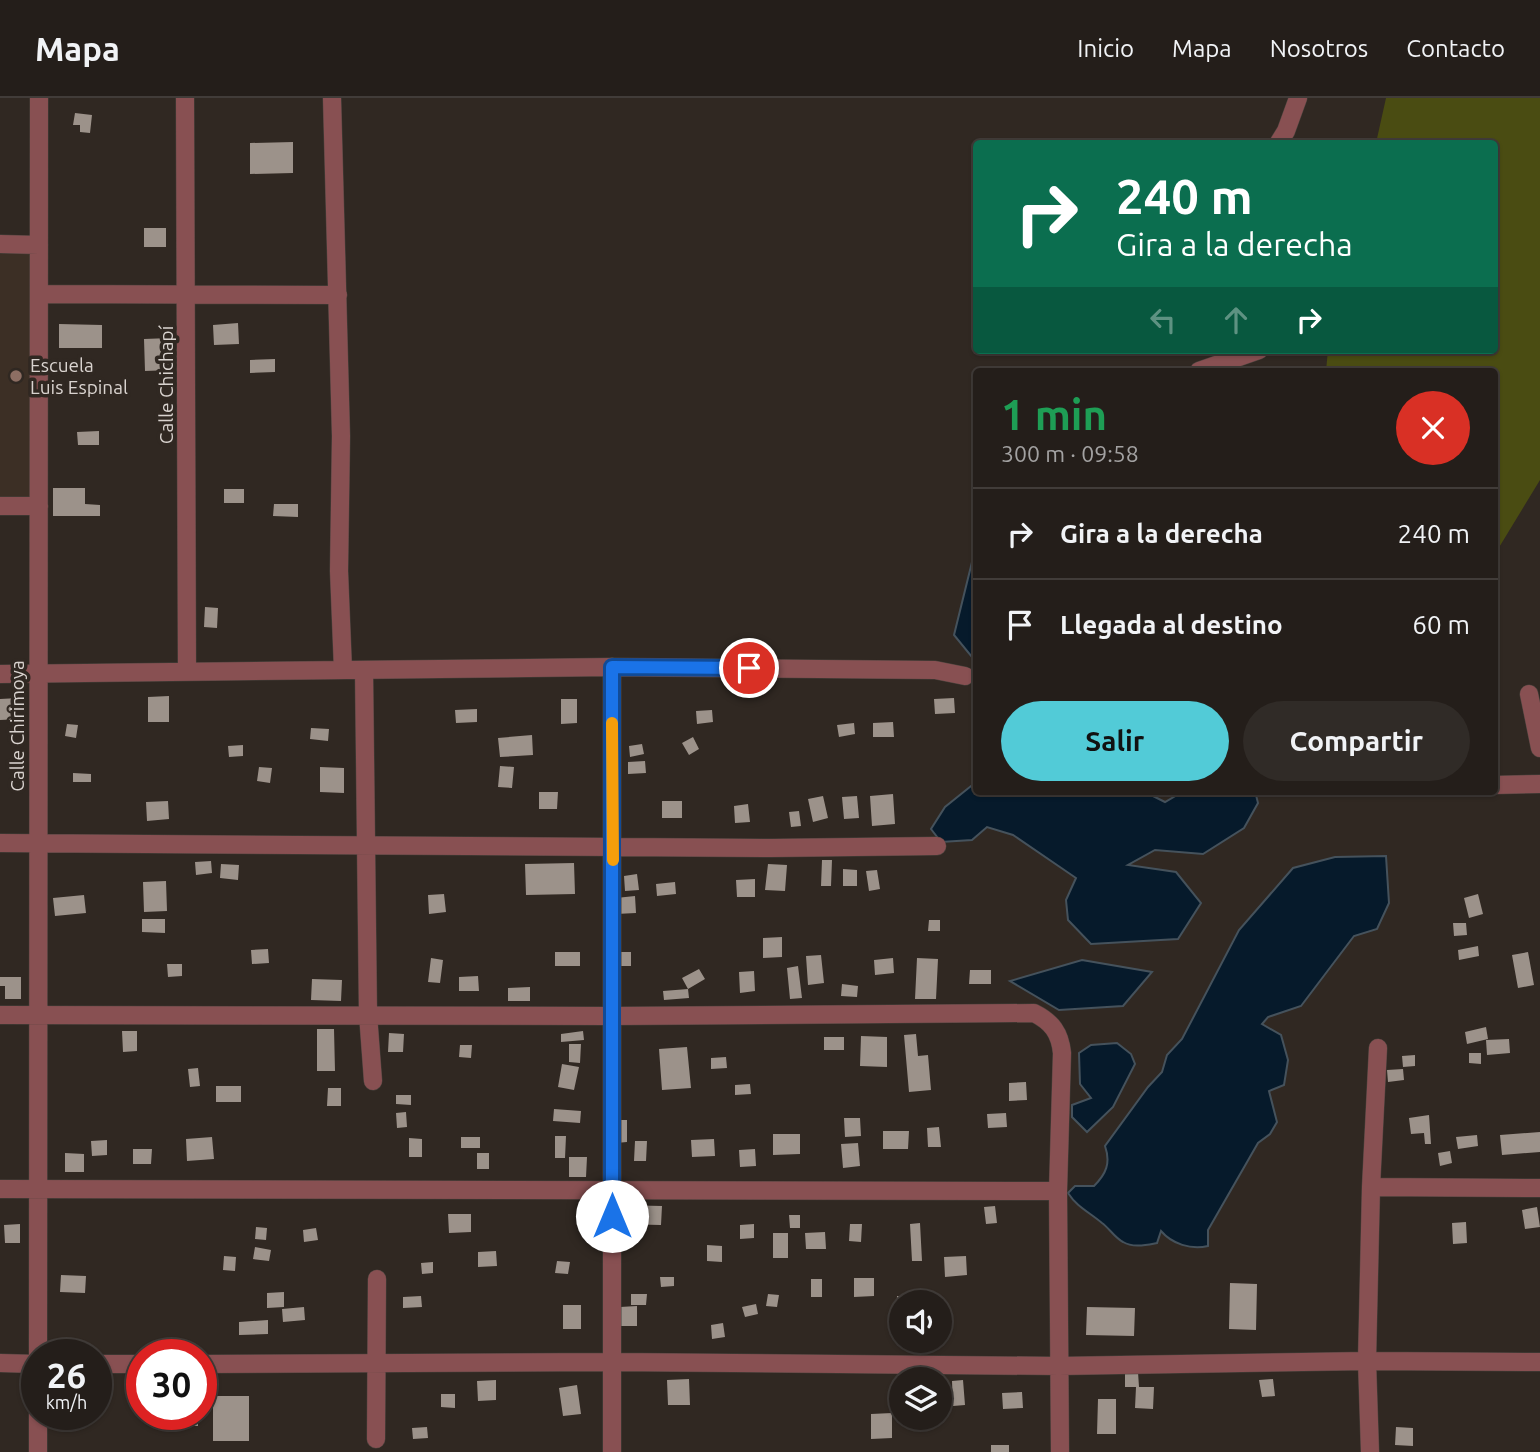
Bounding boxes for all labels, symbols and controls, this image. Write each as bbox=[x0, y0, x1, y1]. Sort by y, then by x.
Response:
text: Mapa bbox=[35, 30, 120, 67]
text: Inicio bbox=[1077, 35, 1134, 62]
text: Mapa bbox=[1172, 35, 1232, 62]
text: Nosotros bbox=[1270, 35, 1368, 62]
text: Contacto bbox=[1406, 35, 1505, 62]
icon: right bbox=[1001, 168, 1092, 259]
text: 240 m bbox=[1116, 168, 1253, 223]
text: Gira a la derecha bbox=[1116, 226, 1353, 262]
icon: left bbox=[1144, 301, 1182, 339]
icon: ahead bbox=[1217, 301, 1255, 339]
icon: right bbox=[1290, 301, 1328, 339]
street label: Calle Chichapí bbox=[155, 325, 177, 444]
place label: Escuela Luis Espinal bbox=[30, 354, 128, 398]
marker: Escuela Luis Espinal bbox=[8, 368, 24, 384]
text: 1 min bbox=[1001, 391, 1107, 438]
button: close bbox=[1396, 391, 1470, 465]
text: 300 m · 09:58 bbox=[1001, 441, 1139, 466]
icon: right bbox=[1001, 515, 1039, 553]
text: Gira a la derecha bbox=[1060, 519, 1263, 548]
text: 240 m bbox=[1398, 519, 1470, 548]
icon: arrive bbox=[1001, 606, 1039, 644]
text: Llegada al destino bbox=[1060, 610, 1283, 639]
text: 60 m bbox=[1412, 610, 1470, 639]
pin bbox=[719, 638, 779, 698]
icon: arrive bbox=[730, 649, 768, 687]
street label: Calle Chirimoya bbox=[6, 660, 28, 792]
button: Salir bbox=[1001, 701, 1229, 781]
button: Compartir bbox=[1243, 701, 1470, 781]
position arrow bbox=[575, 1179, 649, 1253]
map controls bbox=[889, 1290, 952, 1430]
button: sound bbox=[889, 1290, 952, 1353]
speed limit sign: 30 bbox=[126, 1339, 217, 1430]
text: 26 bbox=[47, 1355, 86, 1395]
button: layers bbox=[889, 1367, 952, 1430]
text: km/h bbox=[46, 1392, 87, 1412]

